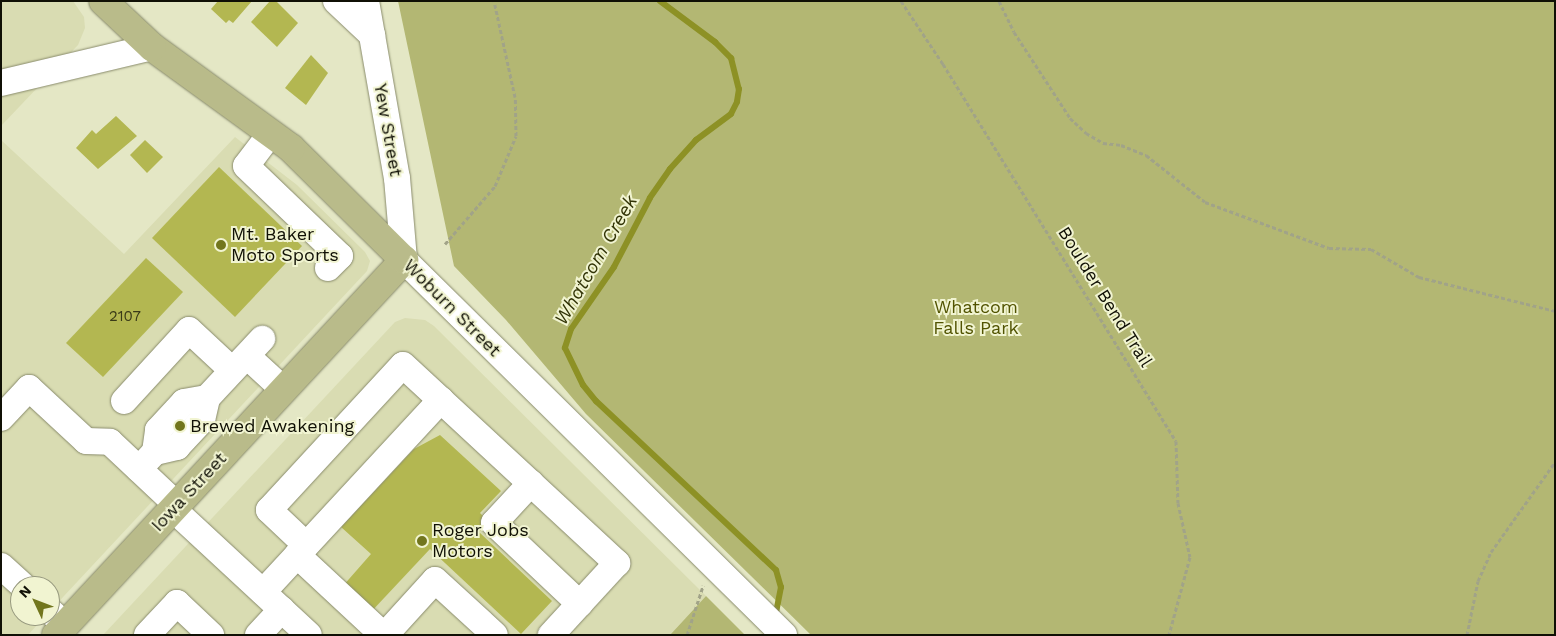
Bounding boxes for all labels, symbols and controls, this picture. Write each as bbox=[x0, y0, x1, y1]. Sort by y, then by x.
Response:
street label: Yew Street bbox=[369, 82, 407, 178]
water label: Whatcom Creek bbox=[550, 191, 642, 329]
street label: Boulder Bend Trail bbox=[1053, 222, 1157, 372]
place label: Mt. Baker Moto Sports bbox=[231, 224, 339, 266]
marker: Mt. Baker Moto Sports bbox=[215, 239, 227, 251]
street label: Woburn Street bbox=[399, 255, 505, 361]
park label: Whatcom Falls Park bbox=[933, 297, 1019, 340]
house number: 2107 bbox=[109, 308, 141, 326]
place label: Brewed Awakening bbox=[190, 415, 355, 437]
marker: Brewed Awakening bbox=[174, 420, 186, 432]
street label: Iowa Street bbox=[147, 448, 231, 536]
place label: Roger Jobs Motors bbox=[432, 520, 530, 562]
marker: Roger Jobs Motors bbox=[416, 535, 428, 547]
north arrow bbox=[10, 576, 60, 626]
text: N bbox=[15, 582, 34, 601]

